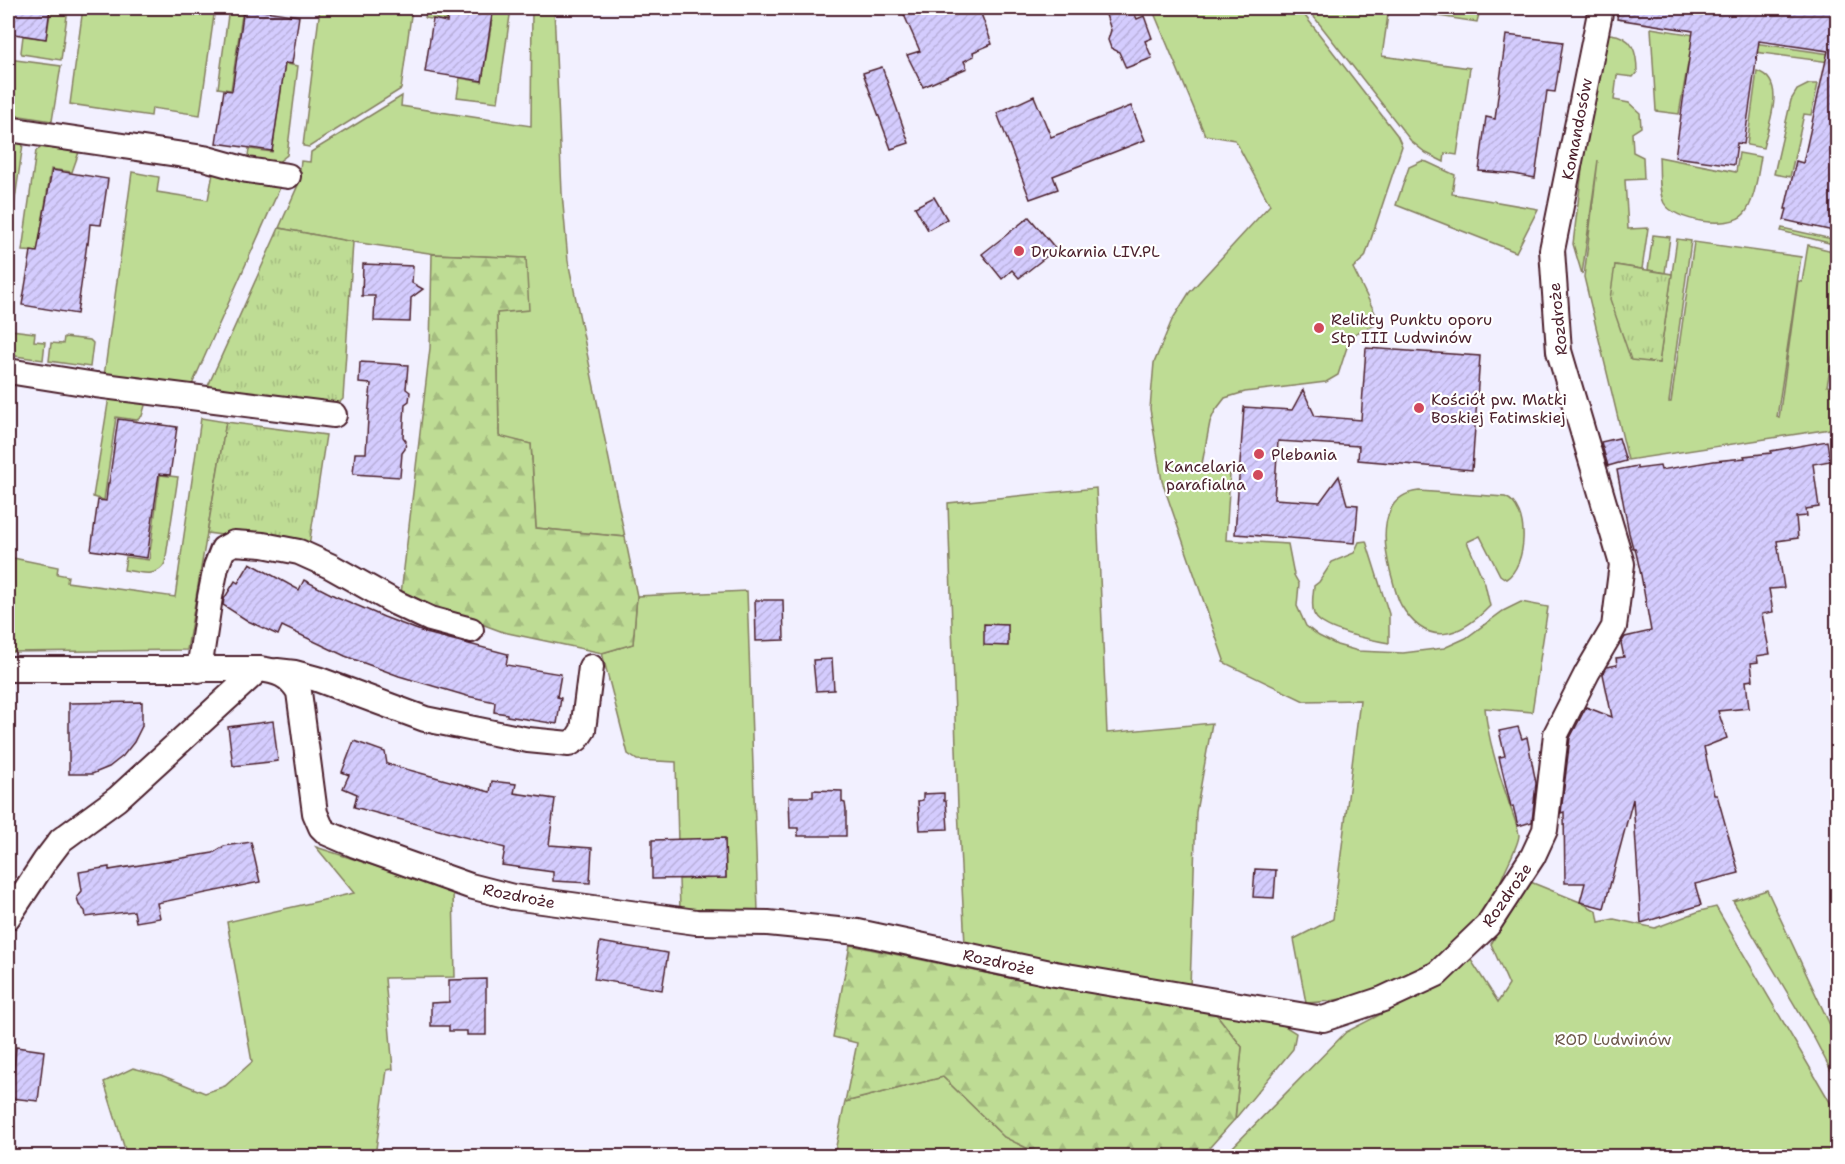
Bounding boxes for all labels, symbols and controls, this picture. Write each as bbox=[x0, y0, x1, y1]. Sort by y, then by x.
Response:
street label: Komandosów bbox=[1557, 76, 1597, 182]
place label: Drukarnia LIV.PL bbox=[1031, 241, 1160, 262]
marker: Drukarnia LIV.PL bbox=[1012, 244, 1026, 258]
street label: Rozdroże bbox=[1544, 281, 1572, 357]
place label: Relikty Punktu oporu Stp III Ludwinów bbox=[1331, 309, 1492, 348]
marker: Relikty Punktu oporu Stp III Ludwinów bbox=[1312, 321, 1326, 335]
place label: Kościół pw. Matki Boskiej Fatimskiej bbox=[1431, 389, 1567, 428]
marker: Kościół pw. Matki Boskiej Fatimskiej bbox=[1412, 401, 1426, 415]
place label: Plebania bbox=[1271, 444, 1337, 465]
marker: Plebania bbox=[1252, 447, 1266, 461]
place label: Kancelaria parafialna bbox=[1164, 456, 1246, 495]
marker: Kancelaria parafialna bbox=[1251, 468, 1265, 482]
street label: Rozdroże bbox=[1477, 859, 1537, 931]
street label: Rozdroże bbox=[481, 879, 557, 913]
street label: Rozdroże bbox=[961, 944, 1037, 980]
park label: ROD Ludwinów bbox=[1555, 1029, 1672, 1050]

